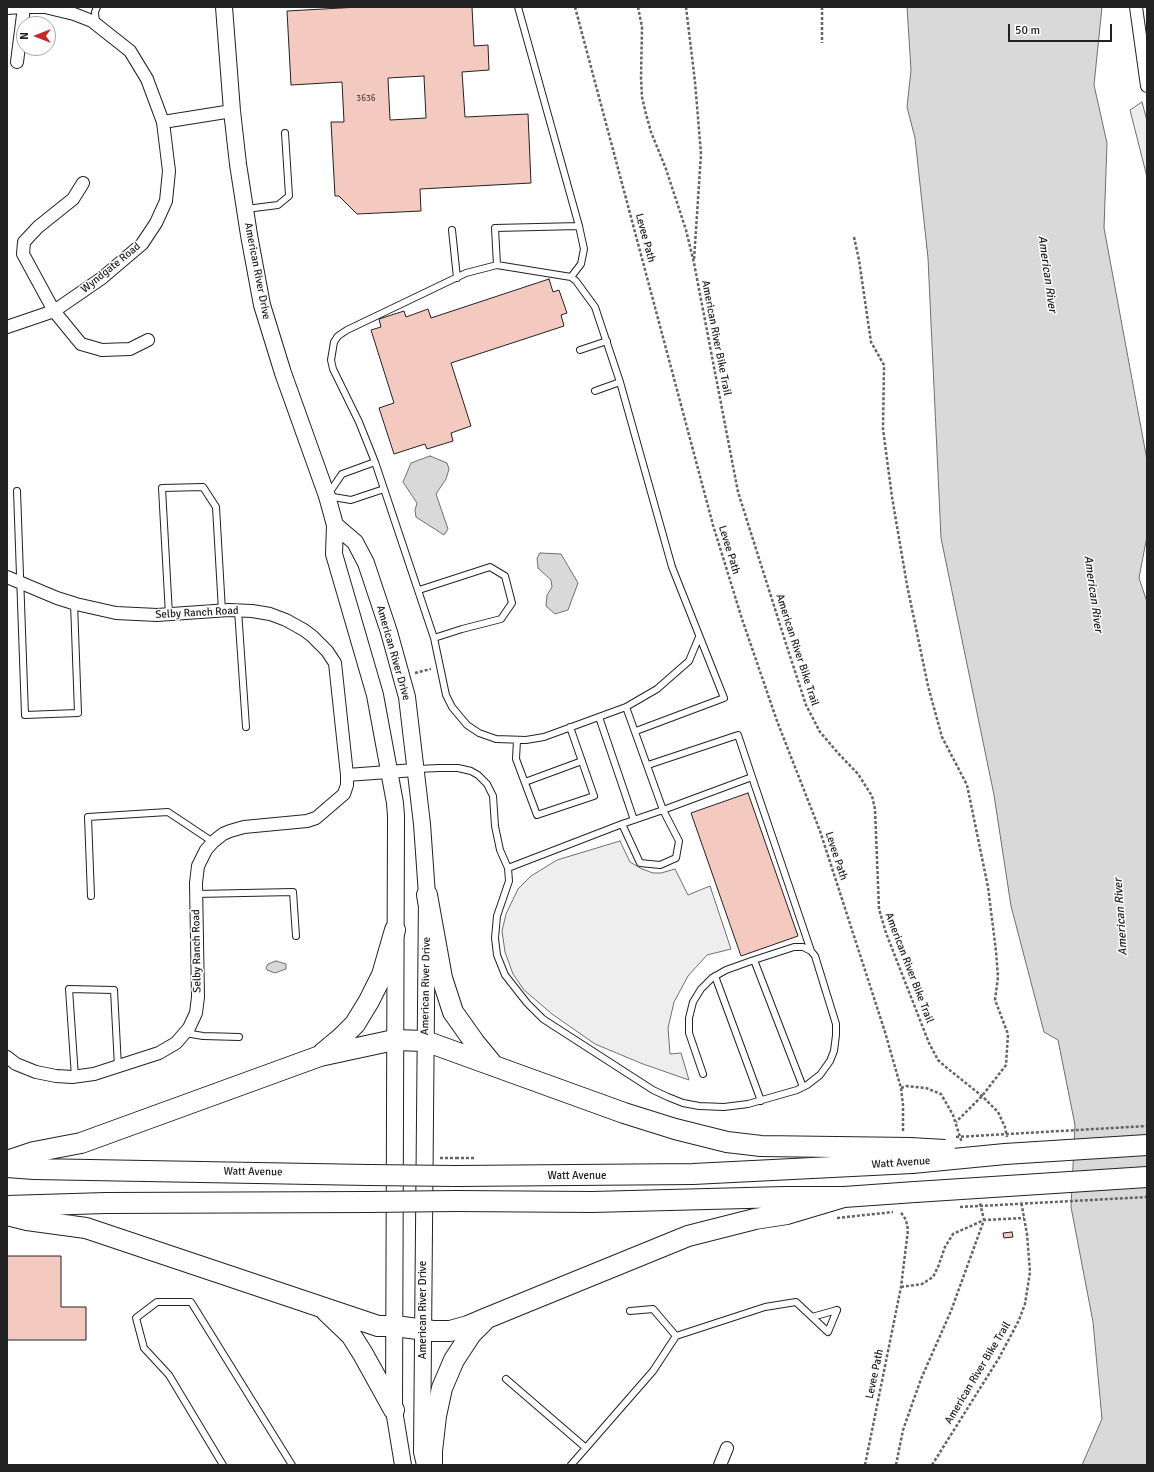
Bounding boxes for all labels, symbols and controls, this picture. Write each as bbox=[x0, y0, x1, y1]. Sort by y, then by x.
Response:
north arrow bbox=[16, 16, 56, 56]
scale bar bbox=[1010, 16, 1114, 42]
text: 50 m bbox=[1015, 23, 1040, 38]
text: N bbox=[18, 32, 31, 40]
house number: 3636 bbox=[356, 94, 376, 104]
street label: Levee Path bbox=[632, 212, 658, 264]
street label: American River Drive bbox=[241, 221, 273, 321]
water label: American River bbox=[1034, 234, 1060, 314]
street label: Wyndgate Road bbox=[79, 240, 143, 296]
street label: American River Bike Trail bbox=[698, 279, 734, 397]
street label: Levee Path bbox=[715, 524, 743, 576]
water label: American River bbox=[1080, 554, 1106, 634]
street label: American River Bike Trail bbox=[773, 592, 821, 708]
street label: Selby Ranch Road bbox=[155, 604, 239, 622]
street label: American River Drive bbox=[373, 604, 413, 702]
street label: Levee Path bbox=[822, 830, 850, 882]
water label: American River bbox=[1111, 878, 1131, 956]
street label: Selby Ranch Road bbox=[190, 909, 204, 993]
street label: American River Bike Trail bbox=[882, 911, 936, 1025]
street label: American River Drive bbox=[419, 937, 433, 1035]
street label: Watt Avenue bbox=[871, 1154, 931, 1172]
street label: Watt Avenue bbox=[223, 1165, 283, 1179]
street label: Watt Avenue bbox=[548, 1169, 606, 1183]
street label: American River Drive bbox=[416, 1261, 430, 1359]
street label: American River Bike Trail bbox=[942, 1319, 1014, 1427]
street label: Levee Path bbox=[863, 1348, 887, 1400]

